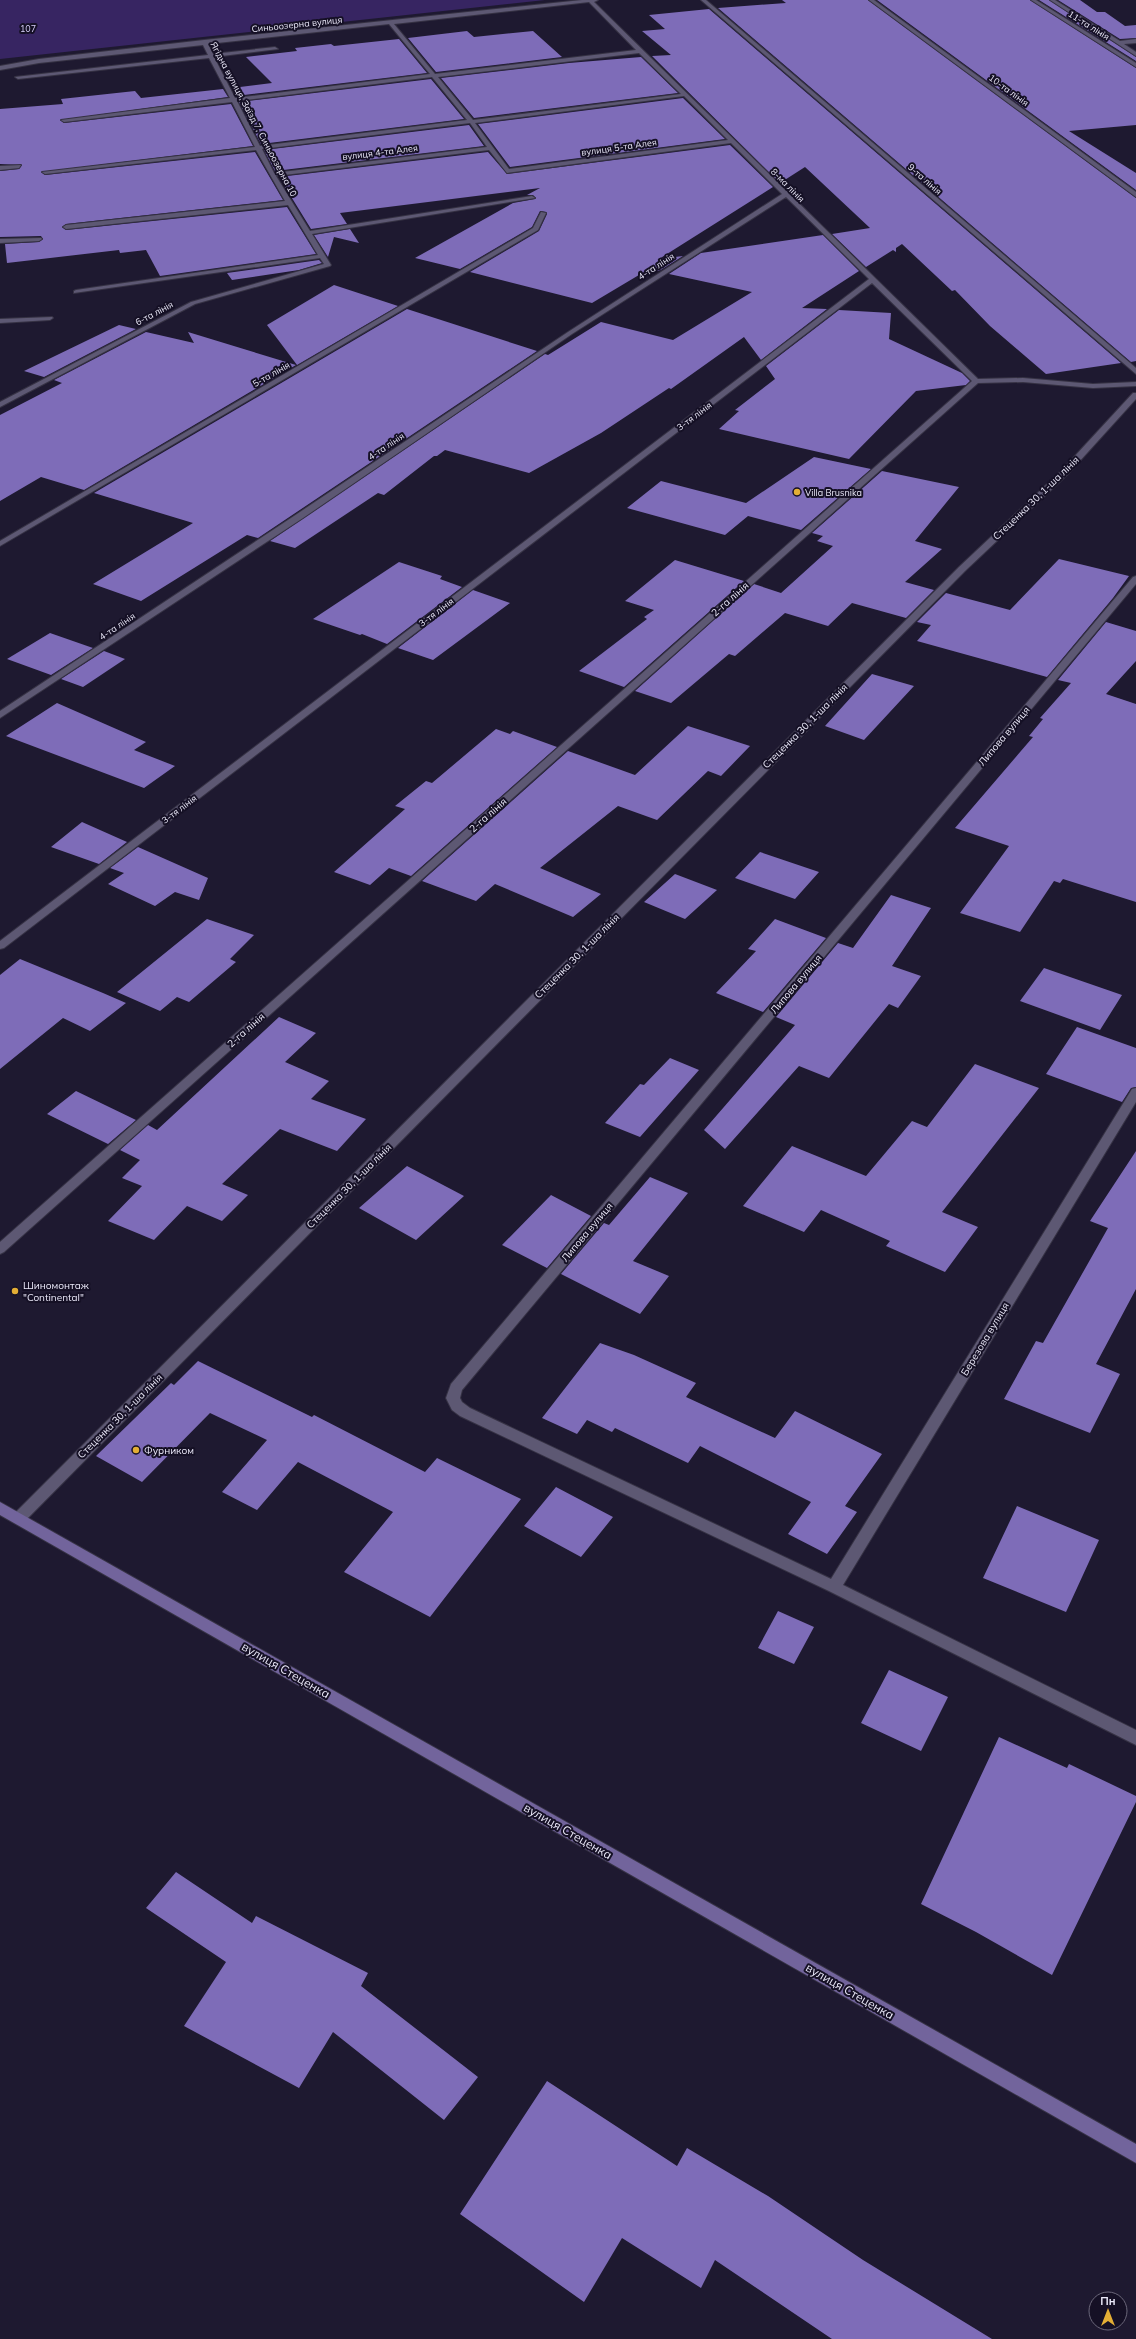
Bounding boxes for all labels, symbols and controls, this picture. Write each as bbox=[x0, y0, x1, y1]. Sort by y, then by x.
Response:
street label: 11-та лінія bbox=[1066, 8, 1112, 42]
street label: Синьоозерна вулиця bbox=[251, 14, 343, 35]
park label: 107 bbox=[20, 23, 36, 34]
street label: Ягідна вулиця, Заїзд 7, Синьоозерна 10 bbox=[208, 40, 300, 199]
street label: 10-та лінія bbox=[987, 72, 1031, 108]
street label: вулиця 5-та Алея bbox=[581, 136, 658, 159]
street label: вулиця 4-та Алея bbox=[342, 142, 419, 163]
street label: 9-та лінія bbox=[906, 161, 944, 197]
street label: 8-ма лінія bbox=[769, 166, 807, 204]
street label: 4-та лінія bbox=[636, 250, 676, 282]
street label: 6-та лінія bbox=[133, 298, 175, 328]
street label: 5-та лінія bbox=[250, 359, 292, 389]
street label: 3-тя лінія bbox=[674, 399, 714, 433]
street label: 4-та лінія bbox=[366, 430, 406, 462]
street label: Стеценка 30, 1-ша лінія bbox=[990, 453, 1082, 543]
marker: Villa Brusnika bbox=[792, 487, 802, 497]
place label: Villa Brusnika bbox=[805, 487, 862, 498]
street label: 2-га лінія bbox=[709, 579, 751, 619]
street label: 3-тя лінія bbox=[416, 595, 456, 629]
street label: 4-та лінія bbox=[97, 610, 137, 642]
street label: Стеценка 30, 1-ша лінія bbox=[760, 681, 850, 771]
street label: Липова вулиця bbox=[975, 704, 1033, 768]
street label: 3-тя лінія bbox=[159, 792, 199, 826]
street label: 2-га лінія bbox=[467, 795, 509, 835]
street label: Стеценка 30, 1-ша лінія bbox=[532, 911, 622, 1001]
street label: Липова вулиця bbox=[767, 952, 825, 1016]
street label: 2-га лінія bbox=[225, 1010, 267, 1050]
street label: Стеценка 30, 1-ша лінія bbox=[304, 1141, 394, 1231]
street label: Липова вулиця bbox=[558, 1200, 616, 1264]
place label: Шиномонтаж "Continental" bbox=[23, 1279, 90, 1304]
marker: Шиномонтаж "Continental" bbox=[10, 1286, 20, 1296]
street label: Березова вулиця bbox=[958, 1300, 1012, 1378]
street label: Стеценка 30, 1-ша лінія bbox=[75, 1371, 165, 1461]
place label: Фурником bbox=[144, 1444, 194, 1457]
marker: Фурником bbox=[131, 1445, 141, 1455]
street label: вулиця Стеценка bbox=[239, 1639, 333, 1701]
street label: вулиця Стеценка bbox=[521, 1800, 615, 1862]
street label: вулиця Стеценка bbox=[803, 1960, 897, 2022]
north arrow bbox=[1088, 2291, 1128, 2331]
text: Пн bbox=[1100, 2294, 1116, 2308]

